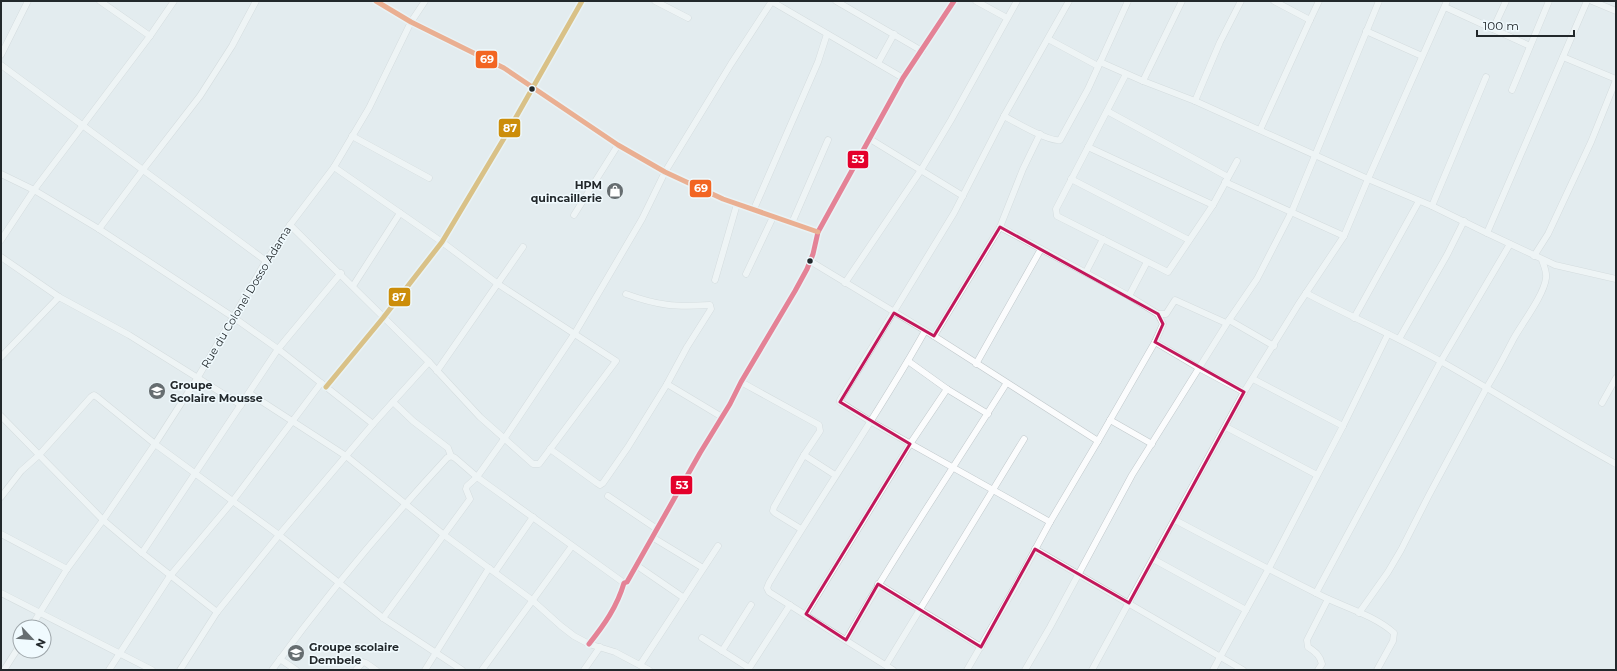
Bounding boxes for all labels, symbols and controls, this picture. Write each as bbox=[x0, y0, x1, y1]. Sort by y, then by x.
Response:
scale bar bbox=[1477, 12, 1574, 38]
text: 100 m bbox=[1483, 18, 1519, 33]
line badge: 69 bbox=[475, 50, 498, 69]
text: 69 bbox=[480, 52, 494, 66]
unlabelled marker bbox=[527, 84, 537, 94]
line badge: 87 bbox=[498, 118, 521, 138]
text: 87 bbox=[503, 121, 517, 135]
line badge: 53 bbox=[847, 150, 869, 169]
text: 53 bbox=[851, 152, 865, 166]
place label: HPM quincaillerie bbox=[531, 178, 602, 205]
line badge: 69 bbox=[689, 179, 712, 198]
shop icon: HPM quincaillerie bbox=[605, 181, 625, 201]
text: 69 bbox=[694, 181, 708, 195]
street label: Rue du Colonel Dosso Adama bbox=[198, 223, 294, 371]
unlabelled marker bbox=[805, 256, 815, 266]
line badge: 87 bbox=[388, 287, 411, 307]
text: 87 bbox=[392, 290, 406, 304]
place label: Groupe Scolaire Mousse bbox=[170, 378, 263, 405]
school or university icon: Groupe Scolaire Mousse bbox=[147, 381, 167, 401]
line badge: 53 bbox=[670, 475, 693, 495]
text: 53 bbox=[675, 478, 689, 492]
north arrow bbox=[12, 619, 52, 659]
text: N bbox=[33, 636, 49, 650]
place label: Groupe scolaire Dembele bbox=[309, 640, 399, 667]
school or university icon: Groupe scolaire Dembele bbox=[286, 643, 306, 663]

